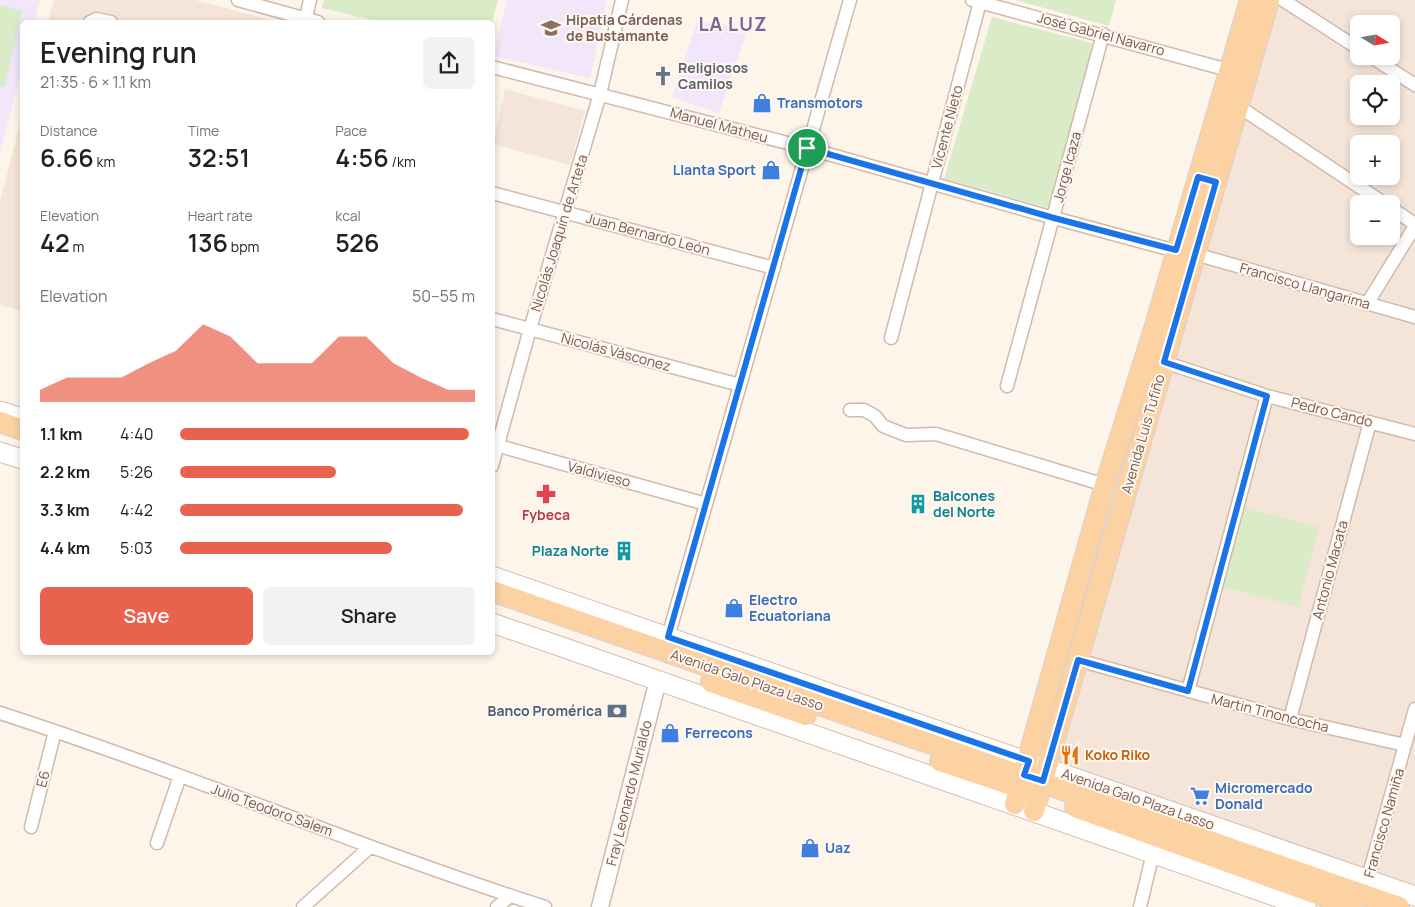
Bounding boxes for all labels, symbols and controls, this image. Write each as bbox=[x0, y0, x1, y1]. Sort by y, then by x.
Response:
street label: José Gabriel Navarro bbox=[1035, 7, 1167, 60]
place label: Hipatia Cárdenas de Bustamante bbox=[566, 10, 683, 45]
district label: LA LUZ bbox=[698, 11, 768, 37]
north arrow bbox=[1350, 15, 1400, 65]
map controls bbox=[1350, 15, 1400, 245]
school or university icon: Hipatia Cárdenas de Bustamante bbox=[540, 17, 562, 39]
text: Evening run bbox=[40, 33, 197, 71]
button: share bbox=[423, 37, 475, 89]
place label: Religiosos Camilos bbox=[678, 58, 749, 93]
church icon: Religiosos Camilos bbox=[652, 65, 674, 87]
text: 21:35 · 6 × 1.1 km bbox=[40, 71, 151, 93]
button: locate bbox=[1350, 75, 1400, 125]
street label: Vicente Nieto bbox=[926, 83, 967, 171]
shop icon: Transmotors bbox=[751, 92, 773, 114]
place label: Transmotors bbox=[777, 93, 863, 112]
street label: Manuel Matheu bbox=[668, 102, 770, 147]
text: Distance bbox=[40, 121, 97, 140]
text: Time bbox=[188, 121, 219, 140]
text: Pace bbox=[335, 121, 367, 140]
pin bbox=[786, 127, 828, 169]
street label: Jorge Icaza bbox=[1048, 129, 1085, 204]
icon: arrive bbox=[793, 134, 821, 162]
button: + bbox=[1350, 135, 1400, 185]
text: 6.66 bbox=[40, 140, 94, 175]
text: 32:51 bbox=[188, 140, 250, 175]
text: 4:56 bbox=[335, 140, 389, 175]
text: km bbox=[94, 152, 115, 171]
text: /km bbox=[389, 152, 416, 171]
street label: Nicolás Joaquín de Arteta bbox=[526, 152, 592, 314]
shop icon: Llanta Sport bbox=[760, 159, 782, 181]
place label: Llanta Sport bbox=[673, 160, 756, 179]
button: − bbox=[1350, 195, 1400, 245]
text: Elevation bbox=[40, 206, 99, 225]
text: Heart rate bbox=[188, 206, 253, 225]
text: kcal bbox=[335, 206, 361, 225]
street label: Juan Bernardo León bbox=[584, 208, 712, 259]
text: 42 bbox=[40, 225, 70, 260]
text: 136 bbox=[188, 225, 228, 260]
text: 526 bbox=[335, 225, 379, 260]
text: m bbox=[70, 237, 84, 256]
text: bpm bbox=[228, 237, 259, 256]
street label: Francisco Llangarima bbox=[1238, 258, 1373, 313]
text: Elevation bbox=[40, 285, 108, 307]
text: 50–55 m bbox=[412, 285, 475, 307]
street label: Nicolás Vásconez bbox=[559, 328, 673, 375]
street label: Avenida Luis Tufiño bbox=[1116, 372, 1169, 496]
street label: Pedro Cando bbox=[1289, 392, 1375, 431]
text: 1.1 km bbox=[40, 423, 83, 445]
text: 4:40 bbox=[120, 423, 153, 445]
street label: Valdivieso bbox=[565, 456, 633, 491]
text: 2.2 km bbox=[40, 461, 90, 483]
text: 5:26 bbox=[120, 461, 153, 483]
pharmacy icon: Fybeca bbox=[535, 483, 557, 505]
place label: Balcones del Norte bbox=[933, 486, 995, 521]
building icon: Balcones del Norte bbox=[907, 493, 929, 515]
text: 3.3 km bbox=[40, 499, 90, 521]
text: 4:42 bbox=[120, 499, 153, 521]
place label: Fybeca bbox=[522, 505, 570, 524]
street label: Antonio Macata bbox=[1307, 518, 1352, 622]
text: 4.4 km bbox=[40, 537, 90, 559]
text: 5:03 bbox=[120, 537, 153, 559]
building icon: Plaza Norte bbox=[613, 540, 635, 562]
place label: Plaza Norte bbox=[532, 541, 609, 560]
button: Save bbox=[40, 587, 253, 645]
button: Share bbox=[263, 587, 475, 645]
place label: Electro Ecuatoriana bbox=[749, 590, 831, 625]
shop icon: Electro Ecuatoriana bbox=[723, 597, 745, 619]
street label: Avenida Galo Plaza Lasso bbox=[668, 644, 826, 715]
street label: Martin Tinoncocha bbox=[1209, 689, 1331, 736]
bank icon: Banco Promérica bbox=[606, 700, 628, 722]
place label: Banco Promérica bbox=[488, 701, 602, 720]
street label: Fray Leonardo Murialdo bbox=[601, 718, 656, 868]
shop icon: Ferrecons bbox=[659, 722, 681, 744]
place label: Ferrecons bbox=[685, 723, 753, 742]
restaurant icon: Koko Riko bbox=[1059, 744, 1081, 766]
place label: Koko Riko bbox=[1085, 745, 1151, 764]
street label: Avenida Galo Plaza Lasso bbox=[1059, 763, 1217, 834]
street label: Francisco Namiña bbox=[1359, 766, 1408, 880]
street label: E6 bbox=[31, 768, 54, 789]
place label: Micromercado Donald bbox=[1215, 778, 1313, 813]
street label: Julio Teodoro Salem bbox=[209, 779, 336, 840]
supermarket icon: Micromercado Donald bbox=[1189, 785, 1211, 807]
shop icon: Uaz bbox=[799, 837, 821, 859]
place label: Uaz bbox=[825, 838, 851, 857]

